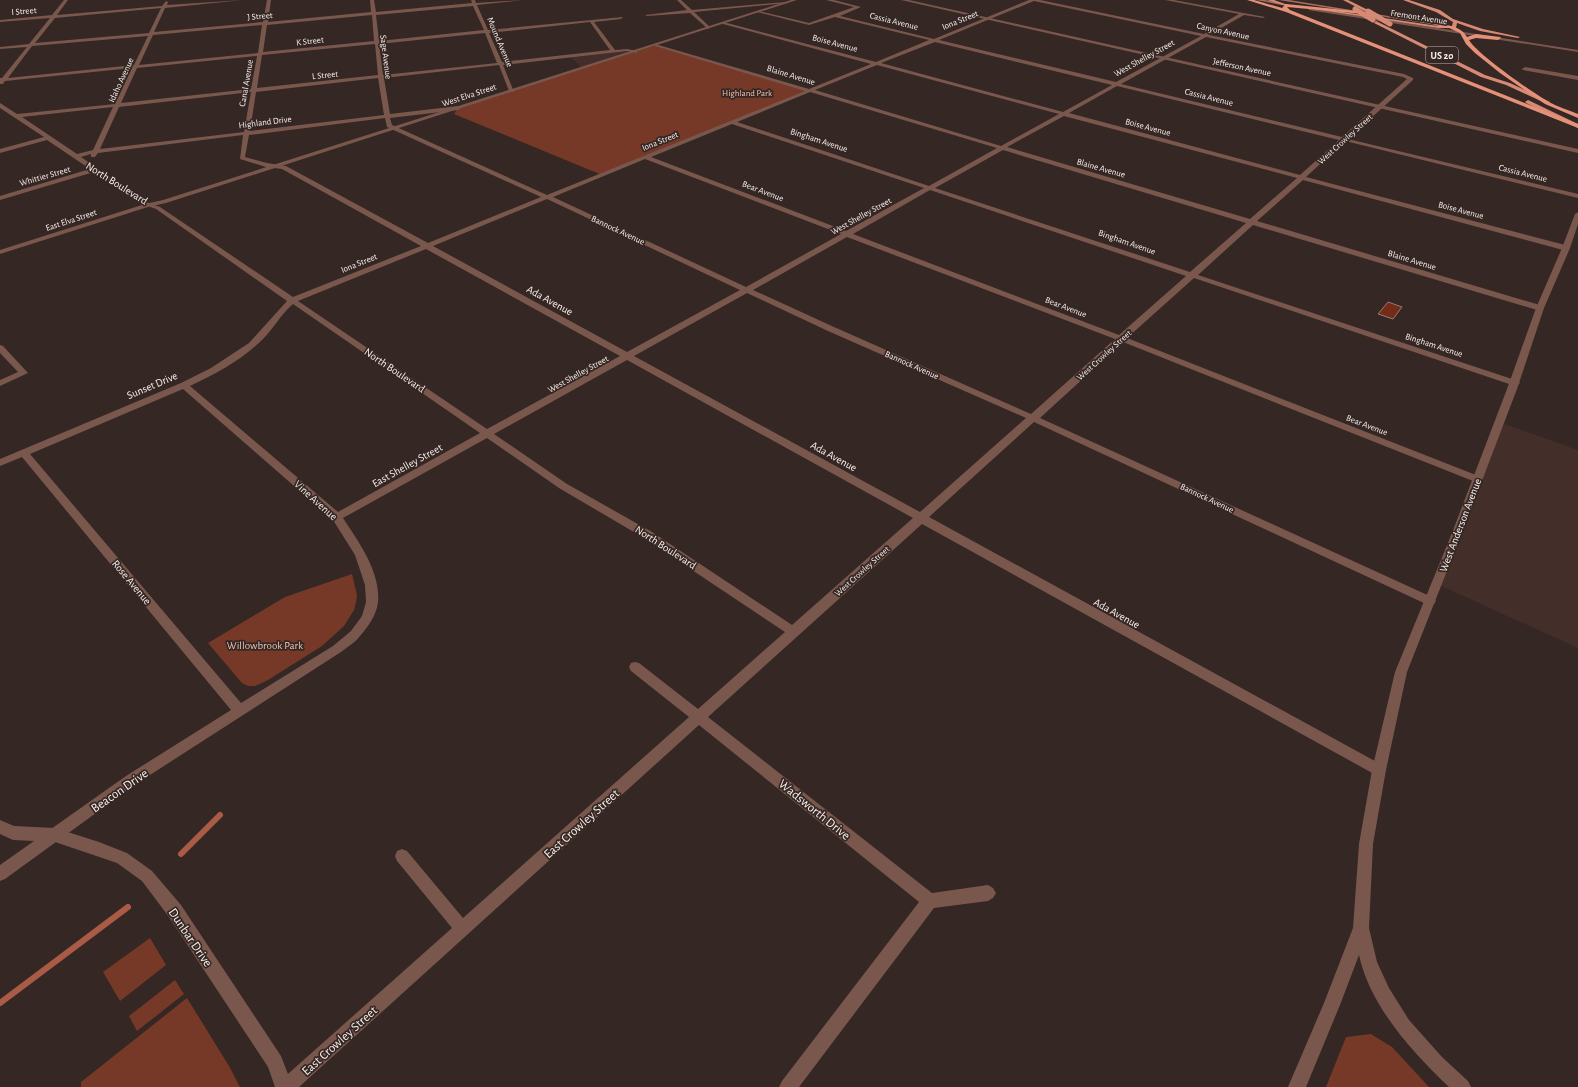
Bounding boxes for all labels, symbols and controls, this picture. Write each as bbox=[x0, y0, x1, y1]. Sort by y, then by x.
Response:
street label: I Street bbox=[11, 6, 37, 17]
street label: Iona Street bbox=[941, 9, 980, 32]
street label: Fremont Avenue bbox=[1390, 9, 1448, 26]
street label: J Street bbox=[247, 11, 273, 22]
street label: Cassia Avenue bbox=[869, 11, 919, 32]
street label: Mound Avenue bbox=[485, 16, 514, 68]
street label: Canyon Avenue bbox=[1196, 22, 1250, 41]
street label: Boise Avenue bbox=[811, 33, 859, 54]
street label: Sage Avenue bbox=[378, 34, 393, 80]
street label: K Street bbox=[296, 36, 324, 47]
street label: West Shelley Street bbox=[1113, 38, 1176, 79]
road number: US 20 bbox=[1426, 47, 1458, 63]
street label: Idaho Avenue bbox=[107, 57, 136, 104]
street label: Jefferson Avenue bbox=[1212, 57, 1272, 78]
street label: Canal Avenue bbox=[238, 59, 255, 107]
street label: Blaine Avenue bbox=[766, 64, 816, 87]
street label: L Street bbox=[311, 70, 339, 81]
street label: West Elva Street bbox=[441, 82, 498, 108]
street label: Cassia Avenue bbox=[1184, 87, 1234, 108]
park label: Highland Park bbox=[722, 89, 773, 98]
street label: West Crowley Street bbox=[1316, 112, 1374, 166]
street label: Highland Drive bbox=[238, 115, 292, 130]
street label: Boise Avenue bbox=[1124, 117, 1172, 138]
street label: Bingham Avenue bbox=[789, 127, 849, 154]
street label: Iona Street bbox=[641, 130, 680, 153]
street label: Blaine Avenue bbox=[1076, 157, 1126, 180]
street label: North Boulevard bbox=[84, 160, 150, 207]
street label: Cassia Avenue bbox=[1498, 163, 1548, 184]
street label: Whittier Street bbox=[19, 165, 72, 188]
street label: Bear Avenue bbox=[741, 179, 785, 203]
street label: West Shelley Street bbox=[830, 196, 893, 237]
street label: Boise Avenue bbox=[1437, 200, 1485, 221]
street label: East Elva Street bbox=[45, 208, 98, 233]
street label: Bannock Avenue bbox=[590, 214, 646, 247]
street label: Bingham Avenue bbox=[1097, 228, 1157, 256]
street label: Blaine Avenue bbox=[1387, 249, 1437, 272]
street label: Iona Street bbox=[340, 252, 379, 275]
street label: Ada Avenue bbox=[525, 283, 575, 318]
street label: Bear Avenue bbox=[1044, 295, 1088, 319]
street label: West Crowley Street bbox=[1075, 328, 1133, 382]
street label: Bingham Avenue bbox=[1404, 332, 1464, 359]
street label: North Boulevard bbox=[362, 346, 427, 395]
street label: Bannock Avenue bbox=[884, 350, 940, 381]
street label: West Shelley Street bbox=[547, 354, 610, 395]
street label: Sunset Drive bbox=[125, 370, 179, 401]
street label: Bear Avenue bbox=[1345, 413, 1389, 437]
street label: Ada Avenue bbox=[809, 439, 859, 474]
street label: East Shelley Street bbox=[370, 441, 445, 489]
street label: West Anderson Avenue bbox=[1438, 477, 1483, 573]
street label: Vine Avenue bbox=[292, 478, 339, 522]
street label: Bannock Avenue bbox=[1179, 482, 1235, 515]
street label: North Boulevard bbox=[633, 524, 699, 571]
street label: West Crowley Street bbox=[833, 544, 891, 598]
street label: Rose Avenue bbox=[110, 558, 153, 607]
street label: Ada Avenue bbox=[1092, 596, 1142, 631]
park label: Willowbrook Park bbox=[227, 640, 303, 651]
street label: Beacon Drive bbox=[89, 767, 151, 815]
street label: Wadsworth Drive bbox=[776, 778, 852, 843]
street label: East Crowley Street bbox=[542, 787, 622, 861]
street label: Dunbar Drive bbox=[165, 906, 214, 969]
street label: East Crowley Street bbox=[300, 1004, 380, 1078]

